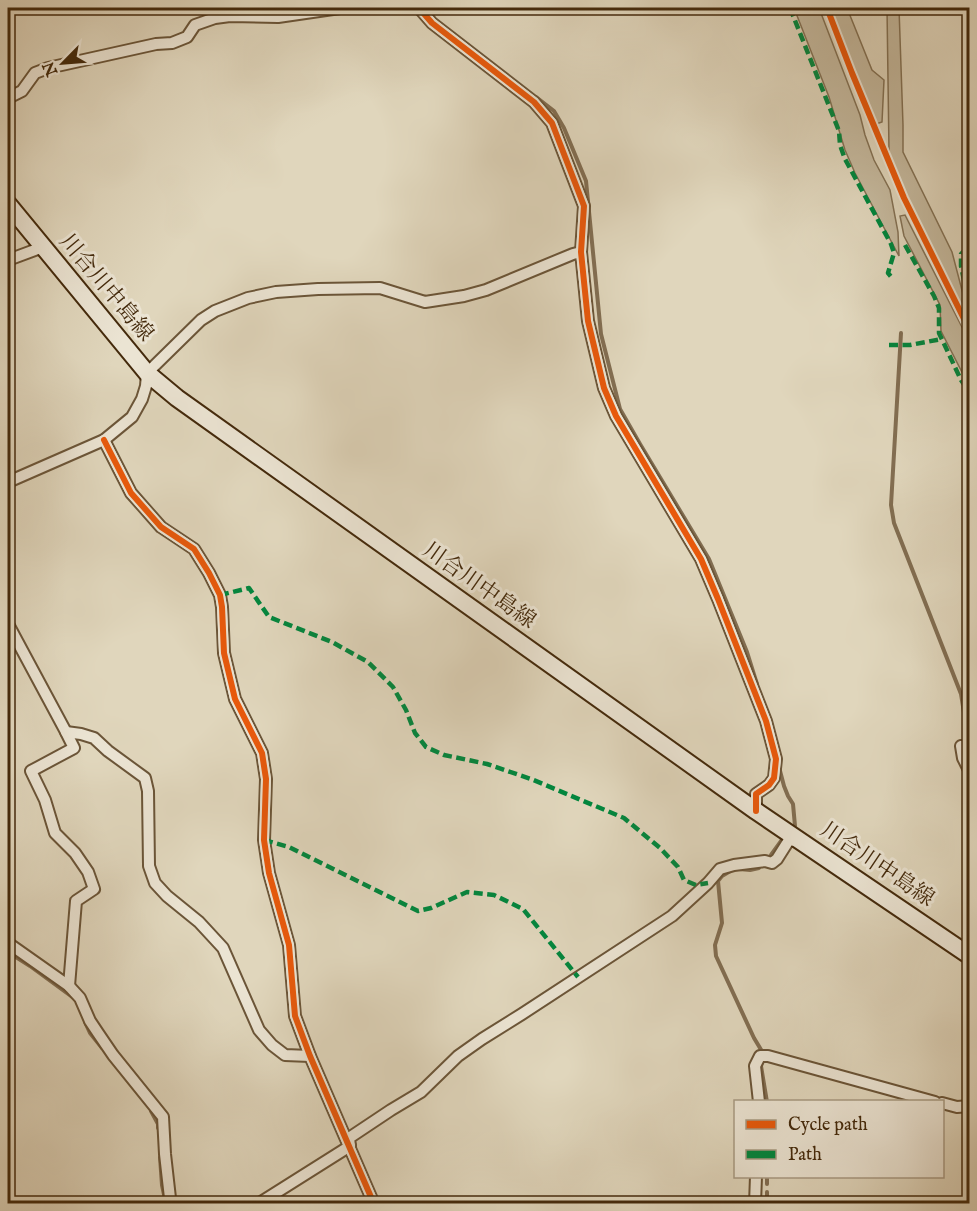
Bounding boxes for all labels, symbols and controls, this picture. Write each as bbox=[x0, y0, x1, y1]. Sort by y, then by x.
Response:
north arrow bbox=[33, 33, 93, 93]
text: N bbox=[39, 58, 64, 80]
street label: 川合川中島線 bbox=[53, 228, 159, 348]
street label: 川合川中島線 bbox=[417, 537, 541, 635]
street label: 川合川中島線 bbox=[814, 816, 940, 914]
legend bbox=[734, 1100, 944, 1178]
text: Cycle path bbox=[788, 1114, 868, 1137]
text: Path bbox=[788, 1144, 822, 1167]

